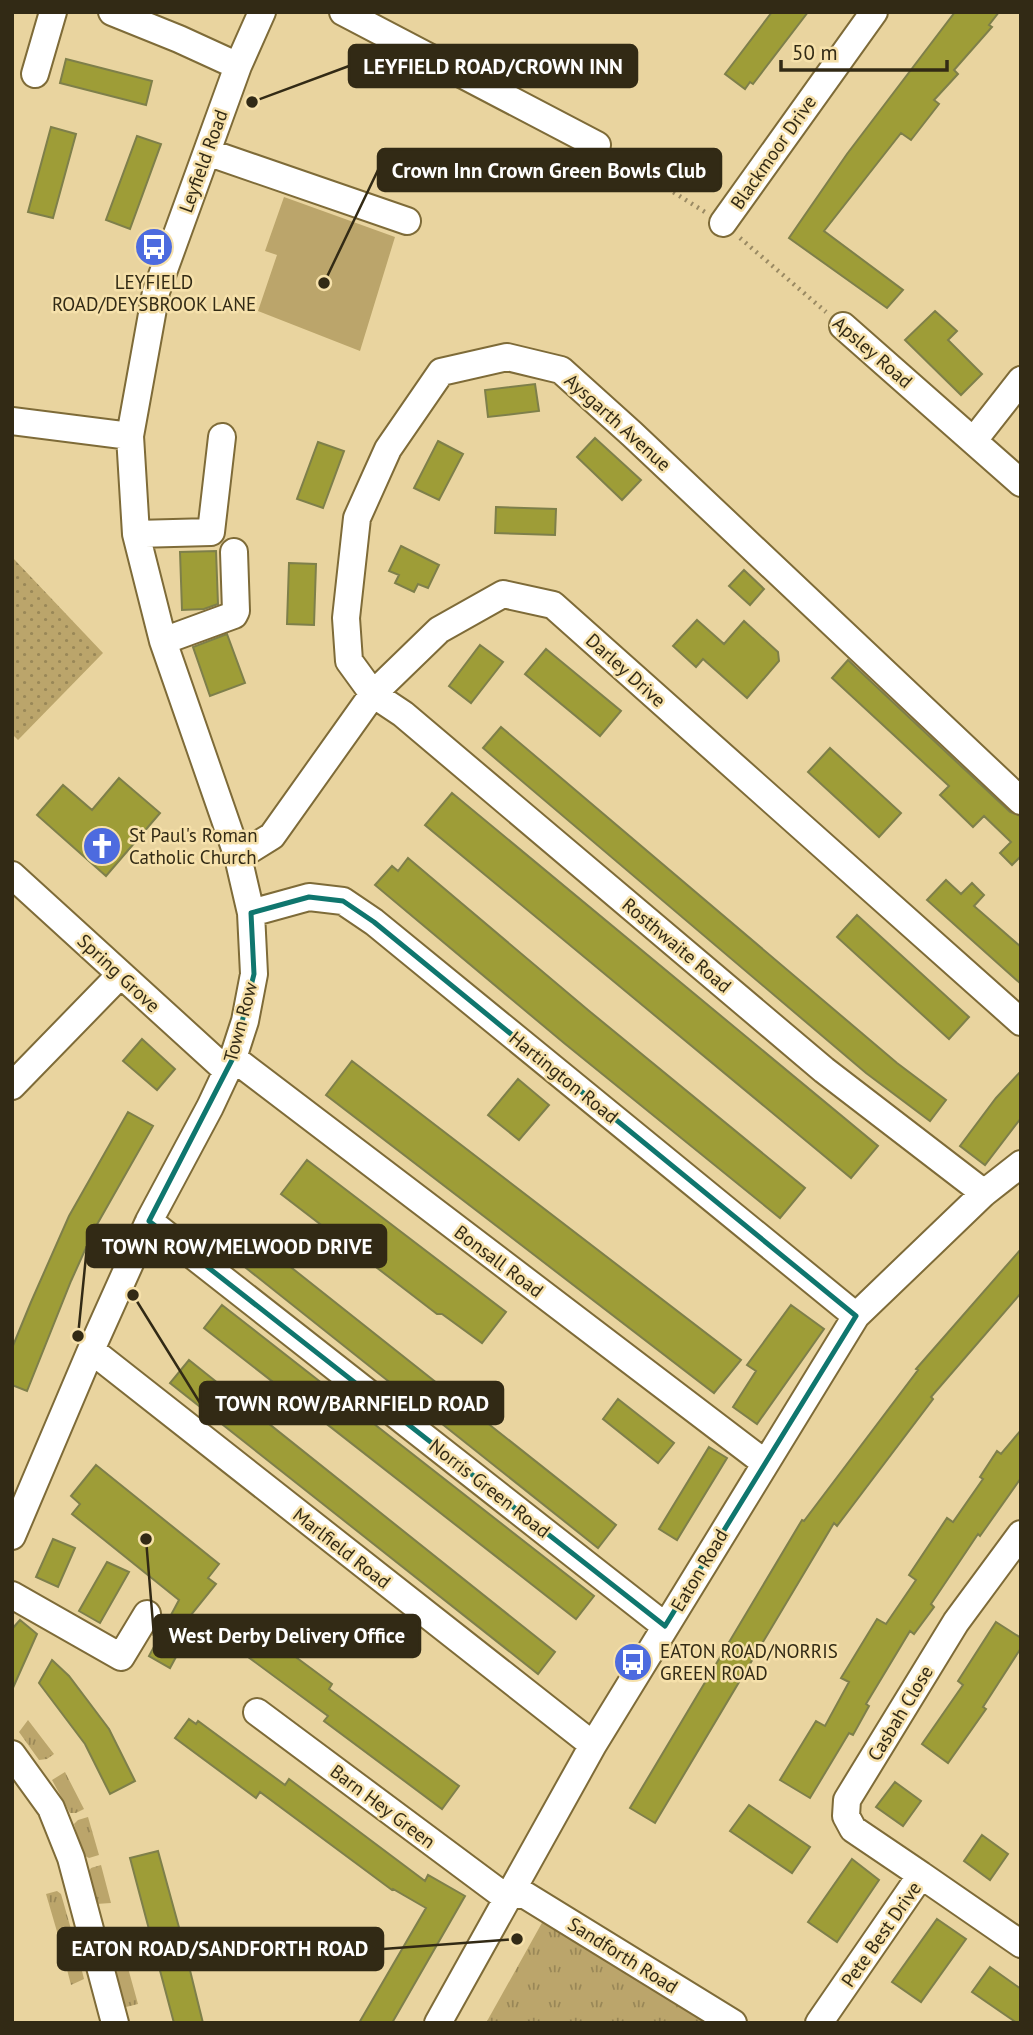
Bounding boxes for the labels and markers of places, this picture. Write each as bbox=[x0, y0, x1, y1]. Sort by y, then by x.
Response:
callout: LEYFIELD ROAD/CROWN INN bbox=[349, 45, 637, 87]
callout: Crown Inn Crown Green Bowls Club bbox=[378, 149, 721, 191]
bus stop icon: LEYFIELD ROAD/DEYSBROOK LANE bbox=[133, 226, 175, 268]
place label: LEYFIELD ROAD/DEYSBROOK LANE bbox=[52, 270, 256, 316]
place label: St Paul's Roman Catholic Church bbox=[129, 823, 258, 869]
church icon: St Paul's Roman Catholic Church bbox=[81, 825, 123, 867]
callout: TOWN ROW/MELWOOD DRIVE bbox=[87, 1225, 386, 1267]
callout: TOWN ROW/BARNFIELD ROAD bbox=[200, 1382, 503, 1424]
callout: West Derby Delivery Office bbox=[154, 1615, 420, 1657]
place label: EATON ROAD/NORRIS GREEN ROAD bbox=[660, 1639, 838, 1685]
bus stop icon: EATON ROAD/NORRIS GREEN ROAD bbox=[612, 1641, 654, 1683]
callout: EATON ROAD/SANDFORTH ROAD bbox=[58, 1928, 383, 1970]

